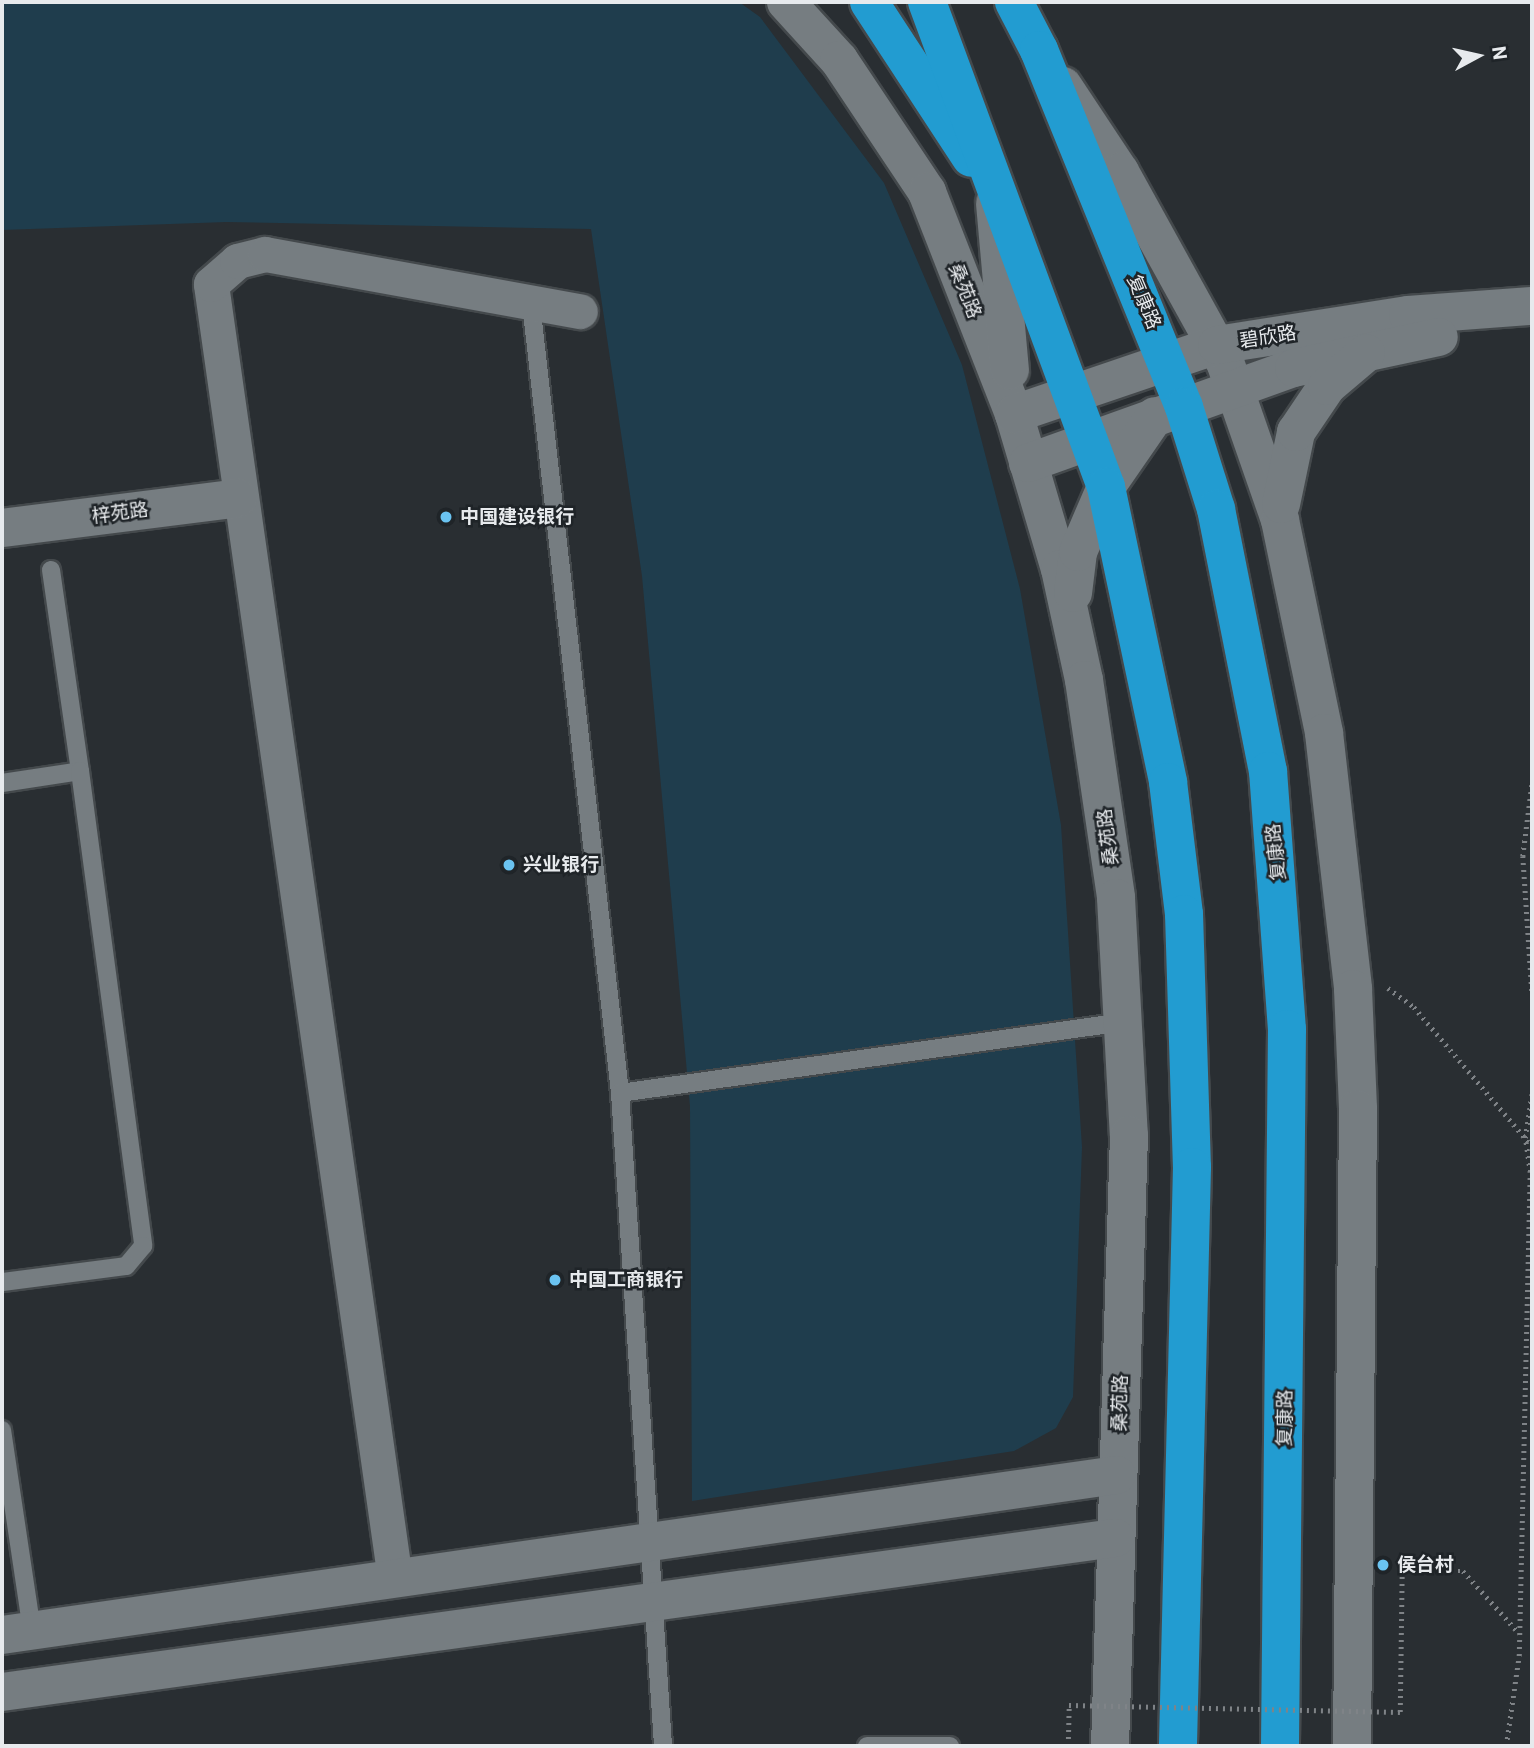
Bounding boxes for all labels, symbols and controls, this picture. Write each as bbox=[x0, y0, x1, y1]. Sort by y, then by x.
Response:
north arrow bbox=[1443, 21, 1513, 91]
text: N bbox=[1487, 45, 1512, 61]
street label: 桑苑路 bbox=[944, 260, 986, 322]
street label: 复康路 bbox=[1122, 271, 1166, 333]
street label: 碧欣路 bbox=[1238, 321, 1298, 353]
street label: 梓苑路 bbox=[90, 498, 150, 528]
place label: 中国建设银行 bbox=[460, 506, 574, 528]
marker: 中国建设银行 bbox=[438, 509, 454, 525]
street label: 桑苑路 bbox=[1093, 807, 1123, 867]
street label: 复康路 bbox=[1262, 822, 1290, 882]
place label: 兴业银行 bbox=[523, 854, 599, 876]
marker: 兴业银行 bbox=[501, 857, 517, 873]
place label: 中国工商银行 bbox=[569, 1269, 683, 1291]
marker: 中国工商银行 bbox=[547, 1272, 563, 1288]
street label: 桑苑路 bbox=[1108, 1374, 1132, 1432]
street label: 复康路 bbox=[1273, 1389, 1297, 1447]
place label: 侯台村 bbox=[1397, 1554, 1454, 1576]
marker: 侯台村 bbox=[1375, 1557, 1391, 1573]

